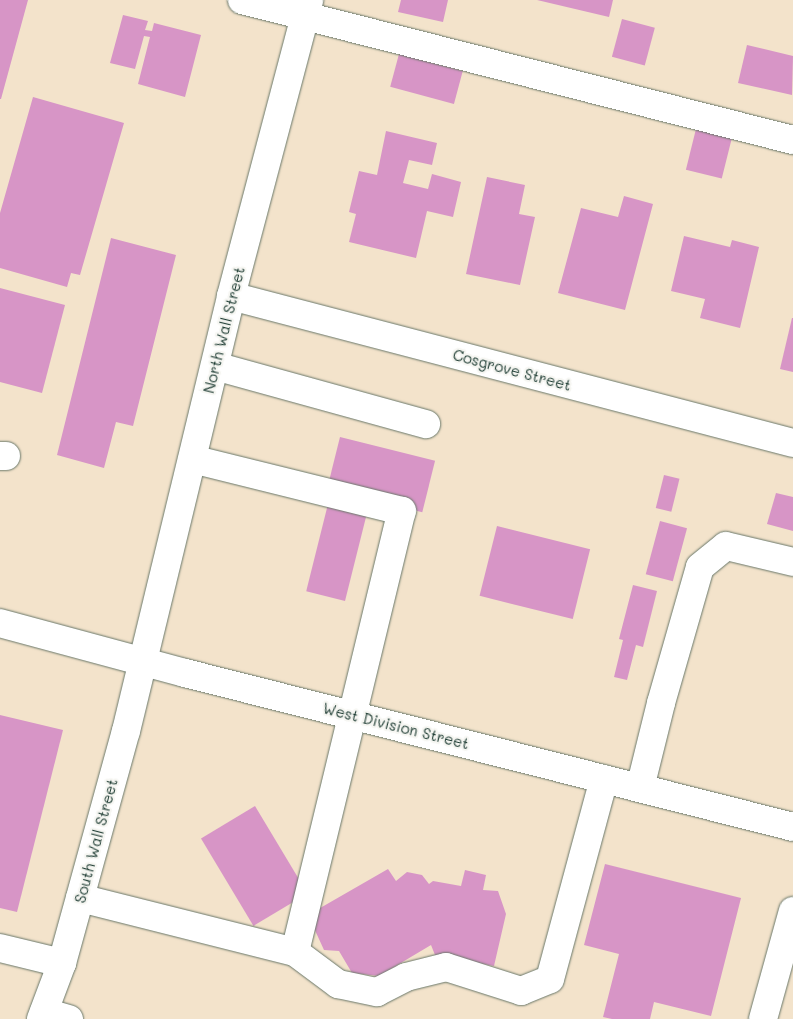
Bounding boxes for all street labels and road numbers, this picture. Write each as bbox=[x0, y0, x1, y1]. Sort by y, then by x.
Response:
street label: North Wall Street bbox=[200, 265, 248, 395]
street label: Cosgrove Street bbox=[451, 346, 573, 394]
street label: West Division Street bbox=[321, 699, 471, 753]
street label: South Wall Street bbox=[71, 777, 121, 905]

